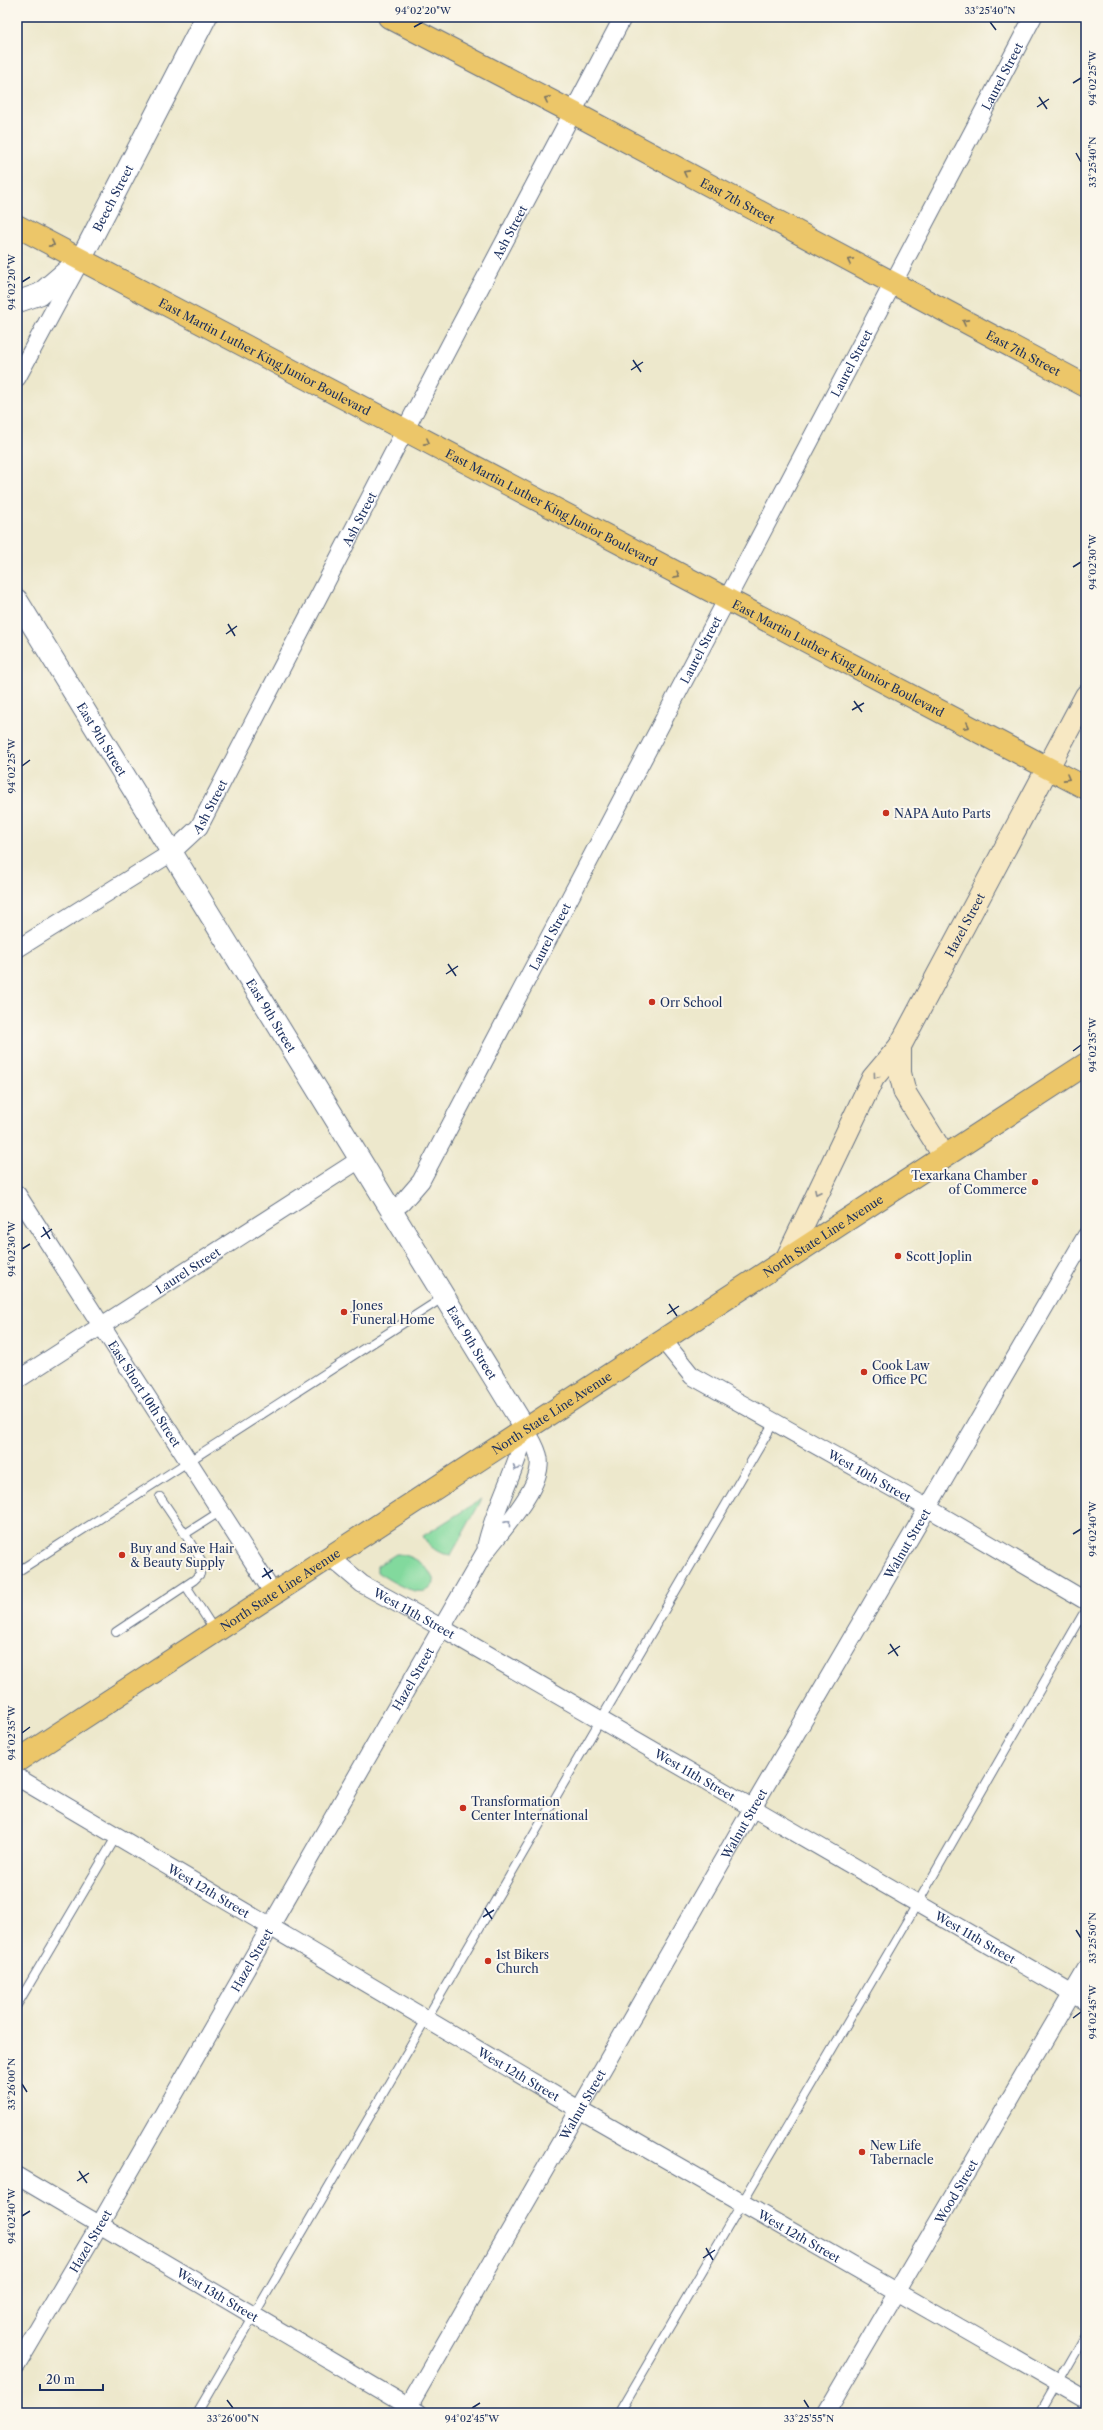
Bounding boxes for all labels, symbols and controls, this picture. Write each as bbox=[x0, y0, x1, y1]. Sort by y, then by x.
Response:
text: 94°02'20"W bbox=[395, 4, 452, 17]
text: 33°25'40"N bbox=[964, 4, 1016, 17]
street label: Laurel Street bbox=[978, 39, 1026, 112]
text: 94°02'25"W bbox=[1086, 49, 1099, 105]
one-way arrow bbox=[544, 96, 551, 104]
text: 33°25'40"N bbox=[1086, 136, 1099, 188]
street label: Beech Street bbox=[89, 161, 136, 234]
one-way arrow bbox=[683, 171, 690, 178]
street label: East 7th Street bbox=[698, 174, 778, 227]
street label: Ash Street bbox=[489, 202, 530, 262]
one-way arrow bbox=[47, 239, 55, 247]
text: 94°02'20"W bbox=[5, 253, 18, 310]
one-way arrow bbox=[847, 259, 854, 266]
street label: East Martin Luther King Junior Boulevard bbox=[156, 294, 374, 418]
one-way arrow bbox=[962, 320, 969, 327]
street label: Laurel Street bbox=[827, 326, 875, 399]
street label: East 7th Street bbox=[984, 327, 1064, 379]
one-way arrow bbox=[422, 437, 430, 444]
street label: East Martin Luther King Junior Boulevard bbox=[443, 445, 661, 569]
street label: Ash Street bbox=[338, 488, 380, 549]
text: 94°02'30"W bbox=[1086, 533, 1099, 590]
one-way arrow bbox=[673, 570, 681, 578]
street label: East Martin Luther King Junior Boulevard bbox=[730, 596, 947, 720]
street label: Laurel Street bbox=[676, 613, 725, 686]
street label: East 9th Street bbox=[74, 700, 131, 779]
one-way arrow bbox=[962, 721, 970, 728]
text: 94°02'25"W bbox=[5, 737, 18, 793]
one-way arrow bbox=[1063, 774, 1070, 781]
street label: Ash Street bbox=[189, 776, 230, 837]
place label: NAPA Auto Parts bbox=[894, 806, 991, 821]
marker: NAPA Auto Parts bbox=[881, 808, 891, 818]
street label: Hazel Street bbox=[941, 890, 988, 959]
street label: Laurel Street bbox=[526, 899, 574, 973]
street label: East 9th Street bbox=[243, 976, 300, 1055]
place label: Orr School bbox=[660, 995, 723, 1010]
marker: Orr School bbox=[647, 997, 657, 1007]
text: 94°02'35"W bbox=[1086, 1017, 1099, 1072]
one-way arrow bbox=[873, 1072, 880, 1079]
place label: Texarkana Chamber of Commerce bbox=[911, 1168, 1027, 1197]
marker: Texarkana Chamber of Commerce bbox=[1030, 1177, 1040, 1187]
one-way arrow bbox=[814, 1188, 822, 1196]
street label: North State Line Avenue bbox=[760, 1191, 886, 1280]
text: 94°02'30"W bbox=[5, 1220, 18, 1277]
street label: Laurel Street bbox=[152, 1243, 224, 1297]
place label: Scott Joplin bbox=[906, 1249, 973, 1264]
marker: Scott Joplin bbox=[893, 1251, 903, 1261]
place label: Jones Funeral Home bbox=[350, 1298, 435, 1327]
street label: East 9th Street bbox=[444, 1303, 501, 1383]
marker: Jones Funeral Home bbox=[339, 1307, 349, 1317]
street label: East Short 10th Street bbox=[105, 1337, 185, 1450]
place label: Cook Law Office PC bbox=[872, 1358, 931, 1387]
marker: Cook Law Office PC bbox=[859, 1367, 869, 1377]
street label: North State Line Avenue bbox=[489, 1368, 614, 1457]
street label: West 10th Street bbox=[825, 1446, 915, 1505]
one-way arrow bbox=[512, 1464, 520, 1471]
text: 94°02'40"W bbox=[1086, 1500, 1099, 1557]
street label: Walnut Street bbox=[880, 1505, 933, 1582]
one-way arrow bbox=[503, 1521, 510, 1528]
place label: Buy and Save Hair & Beauty Supply bbox=[130, 1541, 234, 1570]
street label: North State Line Avenue bbox=[217, 1545, 343, 1634]
marker: Buy and Save Hair & Beauty Supply bbox=[117, 1550, 127, 1560]
street label: West 11th Street bbox=[370, 1584, 458, 1642]
street label: Hazel Street bbox=[388, 1644, 437, 1713]
text: 94°02'35"W bbox=[5, 1705, 18, 1760]
street label: West 11th Street bbox=[651, 1745, 739, 1804]
street label: Walnut Street bbox=[717, 1785, 770, 1862]
place label: Transformation Center International bbox=[471, 1794, 588, 1823]
marker: Transformation Center International bbox=[458, 1803, 468, 1813]
street label: West 12th Street bbox=[164, 1860, 253, 1921]
street label: West 11th Street bbox=[932, 1907, 1019, 1967]
text: 33°25'50"N bbox=[1086, 1912, 1099, 1964]
street label: Hazel Street bbox=[227, 1925, 276, 1994]
place label: 1st Bikers Church bbox=[496, 1947, 549, 1976]
marker: 1st Bikers Church bbox=[483, 1956, 493, 1966]
text: 94°02'45"W bbox=[1086, 1984, 1099, 2039]
street label: West 12th Street bbox=[474, 2043, 563, 2104]
text: 33°26'00"N bbox=[5, 2058, 18, 2110]
street label: Walnut Street bbox=[556, 2066, 609, 2143]
place label: New Life Tabernacle bbox=[870, 2138, 934, 2167]
marker: New Life Tabernacle bbox=[857, 2147, 867, 2157]
street label: Wood Street bbox=[931, 2156, 981, 2227]
text: 94°02'40"W bbox=[5, 2187, 18, 2244]
street label: Hazel Street bbox=[66, 2206, 115, 2275]
street label: West 12th Street bbox=[755, 2206, 844, 2266]
street label: West 13th Street bbox=[173, 2264, 262, 2325]
scale bar bbox=[40, 2366, 103, 2392]
text: 20 m bbox=[46, 2372, 75, 2387]
text: 33°26'00"N bbox=[207, 2412, 259, 2425]
text: 94°02'45"W bbox=[445, 2412, 500, 2425]
text: 33°25'55"N bbox=[784, 2412, 834, 2425]

